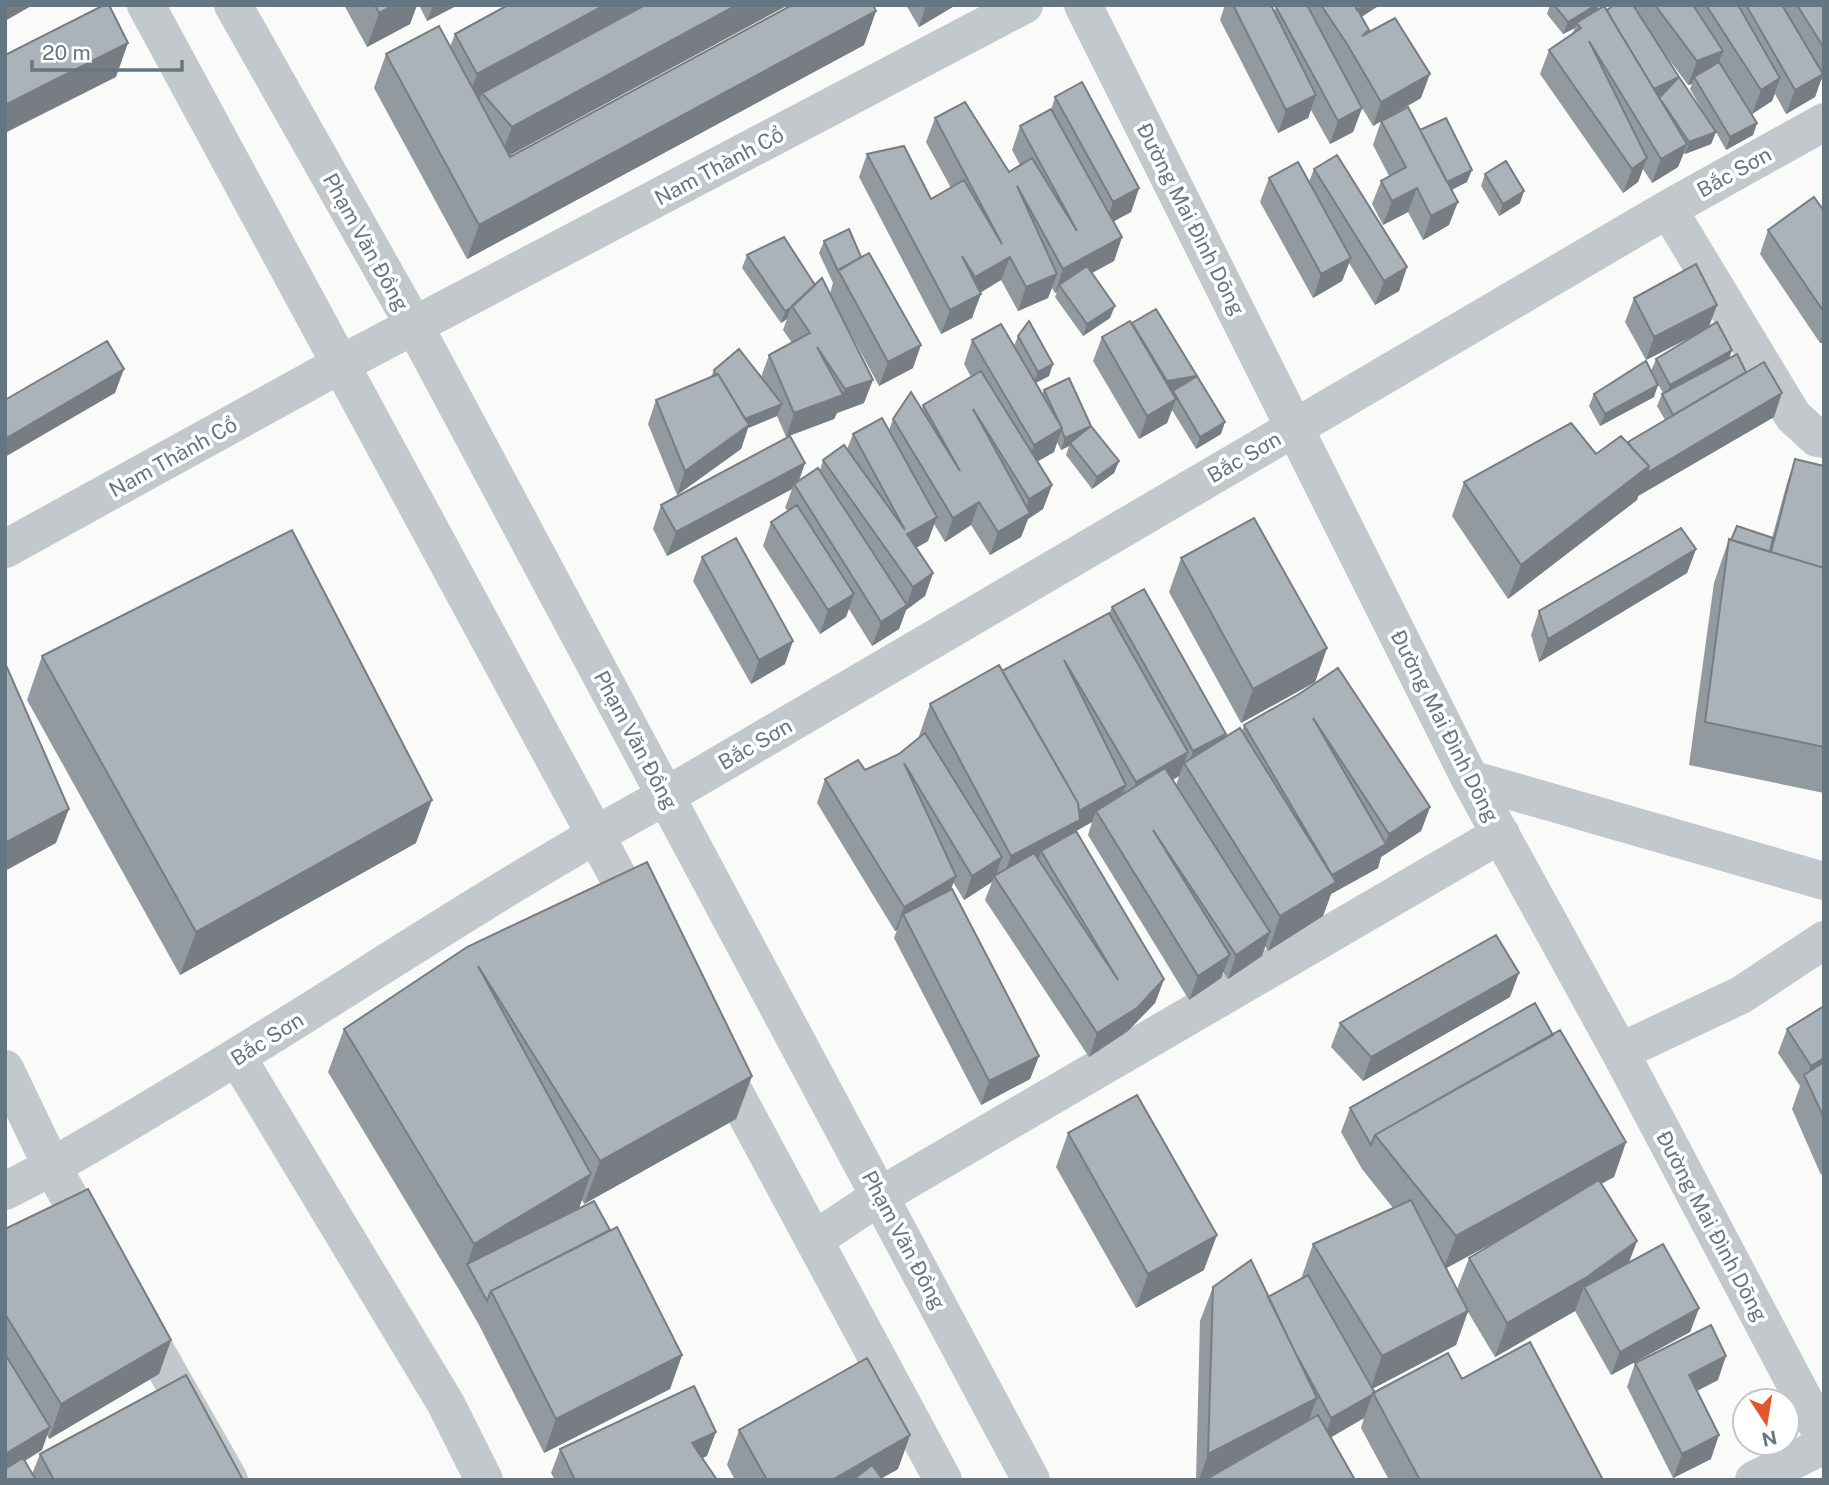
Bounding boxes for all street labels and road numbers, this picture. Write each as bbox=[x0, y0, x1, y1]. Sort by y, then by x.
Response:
street label: Đường Mai Đình Dõng bbox=[1132, 119, 1250, 319]
street label: Nam Thành Cổ bbox=[650, 122, 788, 210]
street label: Bắc Sơn bbox=[1693, 141, 1775, 203]
street label: Phạm Văn Đồng bbox=[318, 169, 414, 315]
street label: Nam Thành Cổ bbox=[105, 412, 241, 502]
street label: Bắc Sơn bbox=[1203, 426, 1285, 488]
street label: Đường Mai Đình Dõng bbox=[1386, 626, 1504, 826]
street label: Phạm Văn Đồng bbox=[589, 666, 683, 814]
street label: Bắc Sơn bbox=[714, 713, 796, 775]
street label: Bắc Sơn bbox=[226, 1007, 308, 1071]
street label: Đường Mai Đình Dõng bbox=[1651, 1126, 1773, 1326]
street label: Phạm Văn Đồng bbox=[857, 1166, 951, 1314]

